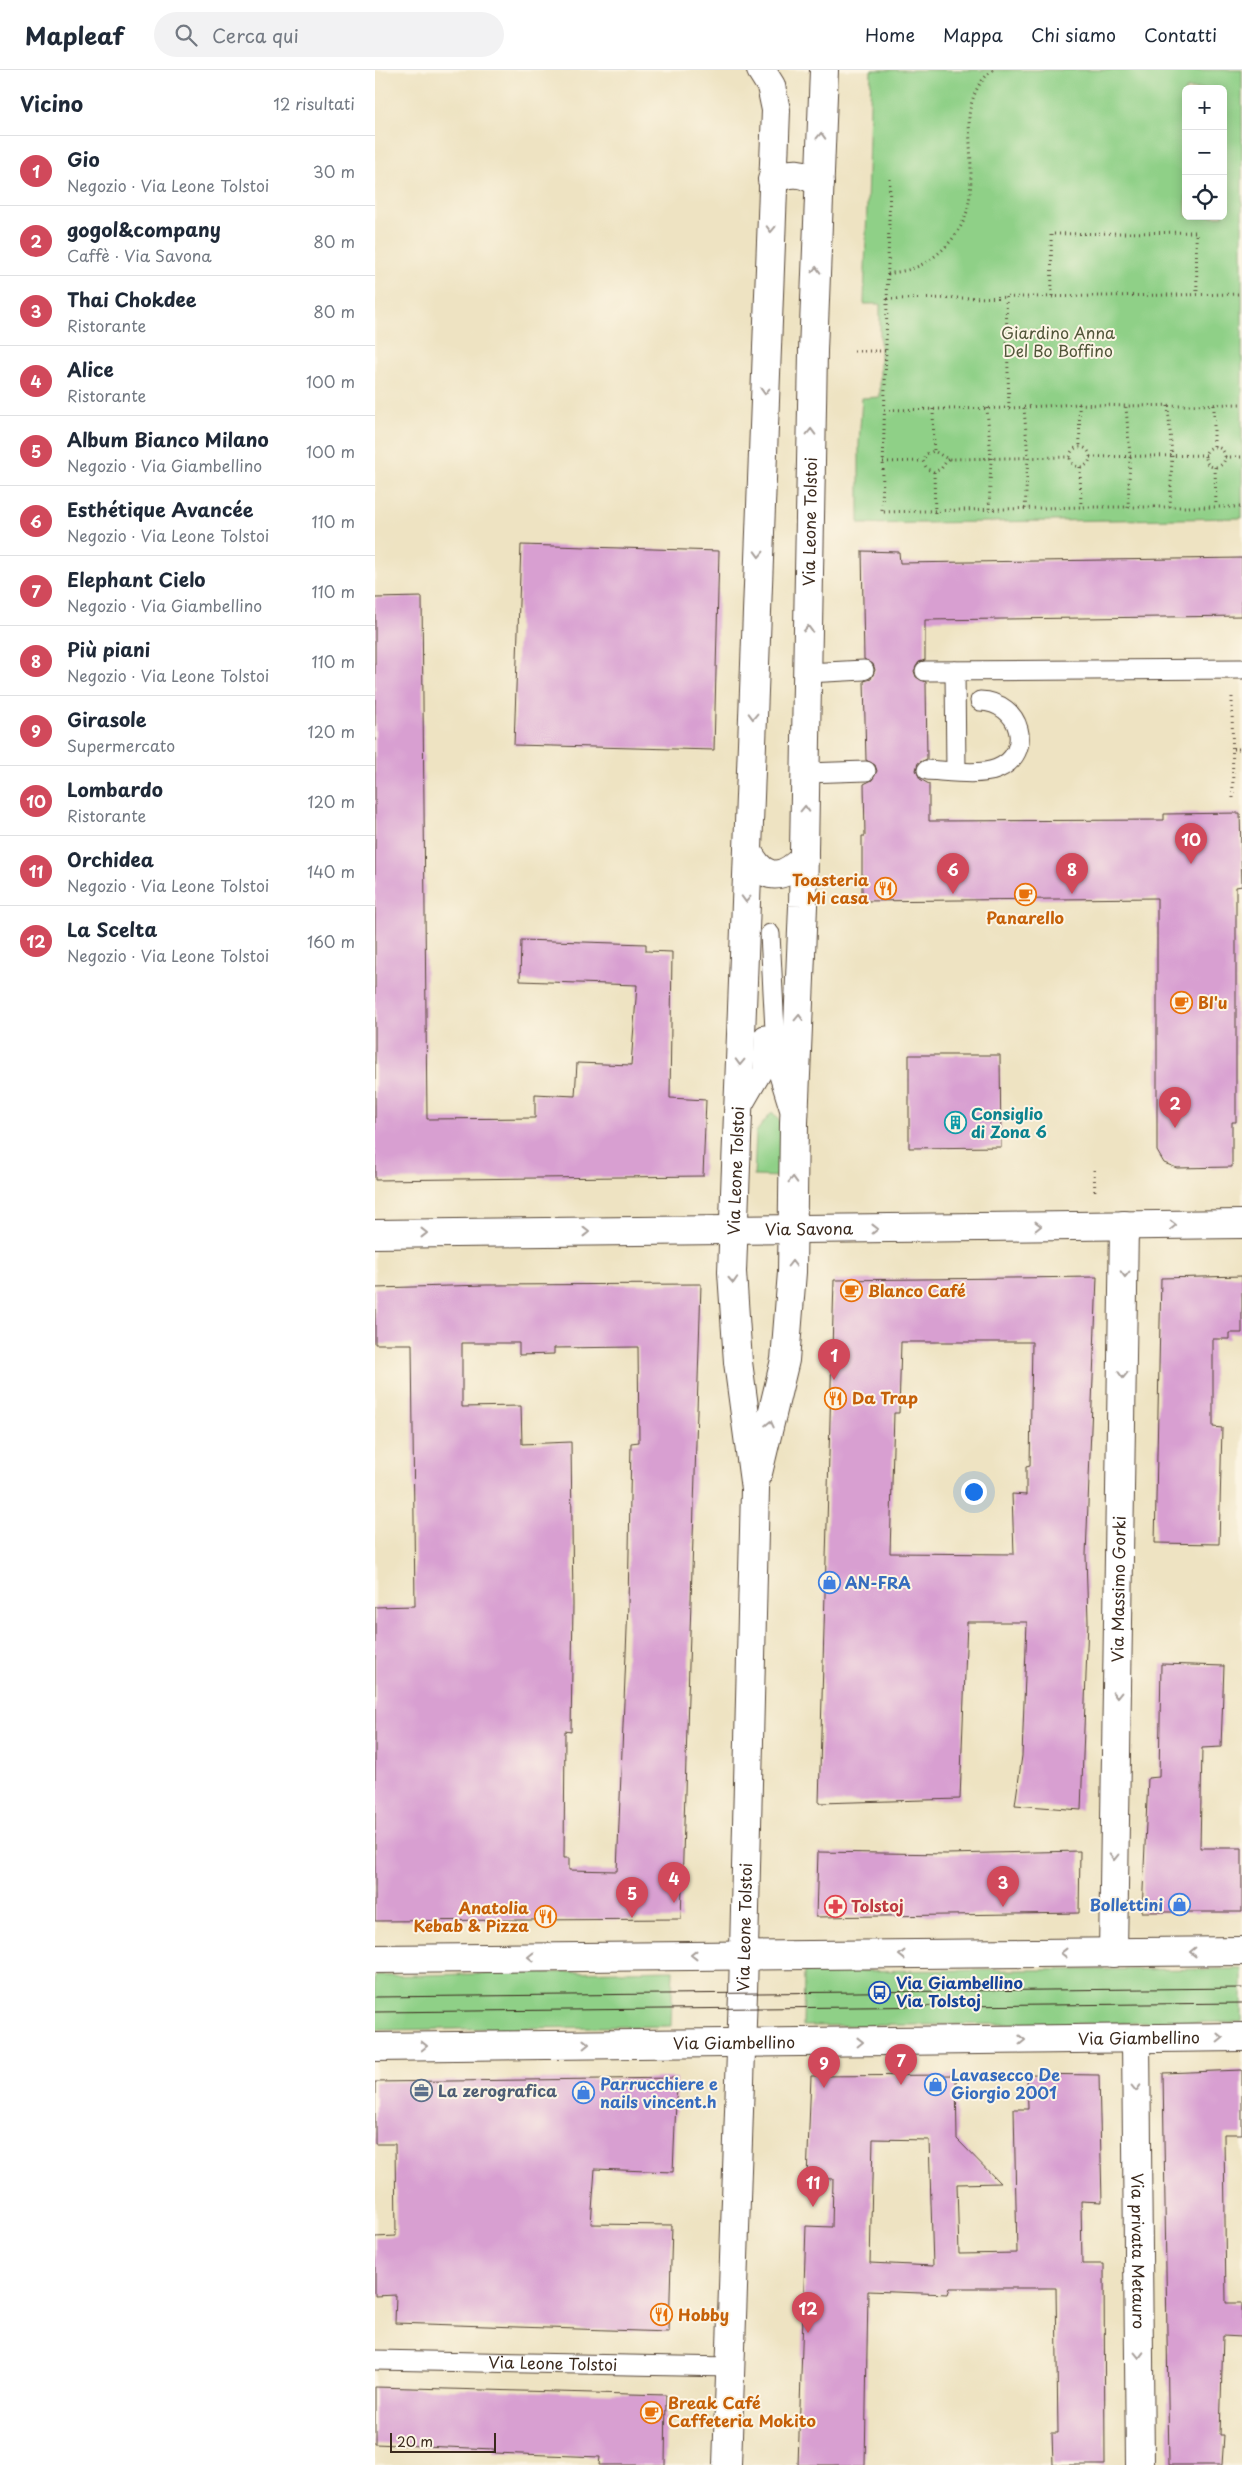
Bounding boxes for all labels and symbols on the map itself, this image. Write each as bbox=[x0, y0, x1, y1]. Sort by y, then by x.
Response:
one-way arrow bbox=[816, 131, 826, 139]
one-way arrow bbox=[766, 226, 776, 233]
one-way arrow bbox=[811, 265, 822, 273]
park label: Giardino Anna Del Bo Boffino bbox=[1001, 320, 1115, 362]
one-way arrow bbox=[760, 388, 771, 396]
one-way arrow bbox=[806, 428, 817, 436]
street label: Via Leone Tolstoi bbox=[796, 457, 822, 586]
one-way arrow bbox=[754, 550, 764, 558]
one-way arrow bbox=[803, 625, 813, 633]
one-way arrow bbox=[747, 712, 758, 720]
one-way arrow bbox=[800, 805, 810, 813]
pin: 10 bbox=[1175, 823, 1207, 864]
pin: 6 bbox=[937, 853, 969, 894]
pin: 8 bbox=[1056, 853, 1088, 894]
place label: Toasteria Mi casa bbox=[792, 867, 869, 909]
restaurant icon: Toasteria Mi casa bbox=[873, 877, 897, 901]
cafe icon: Panarello bbox=[1013, 882, 1037, 906]
one-way arrow bbox=[741, 896, 751, 904]
place label: Panarello bbox=[986, 905, 1064, 929]
place label: Bl'u bbox=[1198, 990, 1228, 1014]
cafe icon: Bl'u bbox=[1170, 991, 1194, 1015]
one-way arrow bbox=[794, 1014, 804, 1022]
one-way arrow bbox=[734, 1058, 745, 1066]
pin: 2 bbox=[1159, 1087, 1191, 1128]
place label: Consiglio di Zona 6 bbox=[971, 1101, 1047, 1143]
street label: Via Leone Tolstoi bbox=[720, 1106, 749, 1236]
building icon: Consiglio di Zona 6 bbox=[943, 1111, 967, 1135]
one-way arrow bbox=[788, 1176, 798, 1184]
street label: Via Savona bbox=[765, 1215, 854, 1241]
one-way arrow bbox=[1170, 1220, 1177, 1230]
one-way arrow bbox=[1034, 1221, 1042, 1232]
one-way arrow bbox=[872, 1224, 880, 1234]
one-way arrow bbox=[582, 1227, 590, 1237]
one-way arrow bbox=[420, 1228, 428, 1238]
one-way arrow bbox=[787, 1259, 797, 1267]
one-way arrow bbox=[1120, 1270, 1130, 1278]
one-way arrow bbox=[727, 1276, 738, 1284]
place label: Blanco Café bbox=[868, 1278, 966, 1302]
cafe icon: Blanco Café bbox=[840, 1279, 864, 1303]
pin: 1 bbox=[818, 1339, 850, 1380]
one-way arrow bbox=[1118, 1372, 1128, 1379]
place label: Da Trap bbox=[852, 1385, 918, 1409]
restaurant icon: Da Trap bbox=[824, 1386, 848, 1410]
one-way arrow bbox=[764, 1420, 775, 1429]
your location bbox=[961, 1479, 987, 1505]
street label: Via Massimo Gorki bbox=[1104, 1515, 1131, 1663]
place label: AN-FRA bbox=[845, 1570, 911, 1594]
shop icon: AN-FRA bbox=[817, 1571, 841, 1595]
one-way arrow bbox=[1112, 1692, 1122, 1699]
one-way arrow bbox=[1109, 1854, 1119, 1862]
pin: 4 bbox=[658, 1862, 690, 1903]
street label: Via Leone Tolstoi bbox=[730, 1862, 757, 1992]
pin: 3 bbox=[987, 1866, 1019, 1907]
pin: 5 bbox=[616, 1877, 648, 1918]
place label: Bollettini bbox=[1089, 1892, 1163, 1916]
place label: Tolstoj bbox=[851, 1893, 904, 1917]
shop icon: Bollettini bbox=[1167, 1893, 1191, 1917]
pharmacy icon: Tolstoj bbox=[823, 1894, 847, 1918]
place label: Anatolia Kebab & Pizza bbox=[413, 1895, 529, 1937]
restaurant icon: Anatolia Kebab & Pizza bbox=[533, 1905, 557, 1929]
one-way arrow bbox=[1189, 1947, 1197, 1957]
one-way arrow bbox=[1060, 1948, 1068, 1958]
one-way arrow bbox=[690, 1950, 698, 1960]
one-way arrow bbox=[897, 1950, 905, 1960]
one-way arrow bbox=[527, 1952, 535, 1962]
place label: Via Giambellino Via Tolstoj bbox=[896, 1970, 1023, 2012]
bus stop icon: Via Giambellino Via Tolstoj bbox=[868, 1980, 892, 2004]
street label: Via Giambellino bbox=[1078, 2024, 1200, 2050]
street label: Via Giambellino bbox=[673, 2029, 795, 2055]
one-way arrow bbox=[1216, 2033, 1224, 2043]
one-way arrow bbox=[1019, 2035, 1027, 2045]
one-way arrow bbox=[856, 2036, 864, 2047]
one-way arrow bbox=[582, 2039, 590, 2049]
one-way arrow bbox=[420, 2041, 428, 2051]
pin: 7 bbox=[885, 2044, 917, 2085]
pin: 9 bbox=[808, 2047, 840, 2088]
place label: Lavasecco De Giorgio 2001 bbox=[951, 2062, 1060, 2104]
place label: Parrucchiere e nails vincent.h bbox=[600, 2071, 718, 2113]
shop icon: Lavasecco De Giorgio 2001 bbox=[923, 2072, 947, 2096]
place label: La zerografica bbox=[438, 2078, 557, 2102]
office icon: La zerografica bbox=[410, 2079, 434, 2103]
shop icon: Parrucchiere e nails vincent.h bbox=[572, 2081, 596, 2105]
one-way arrow bbox=[1131, 2084, 1141, 2092]
pin: 11 bbox=[797, 2166, 829, 2207]
street label: Via privata Metauro bbox=[1126, 2173, 1152, 2329]
pin: 12 bbox=[792, 2292, 824, 2333]
place label: Hobby bbox=[678, 2302, 729, 2326]
restaurant icon: Hobby bbox=[650, 2303, 674, 2327]
street label: Via Leone Tolstoi bbox=[488, 2349, 618, 2376]
one-way arrow bbox=[1134, 2352, 1144, 2360]
place label: Break Café Caffeteria Mokito bbox=[668, 2390, 816, 2432]
cafe icon: Break Café Caffeteria Mokito bbox=[640, 2400, 664, 2424]
scale bar bbox=[390, 2430, 496, 2453]

